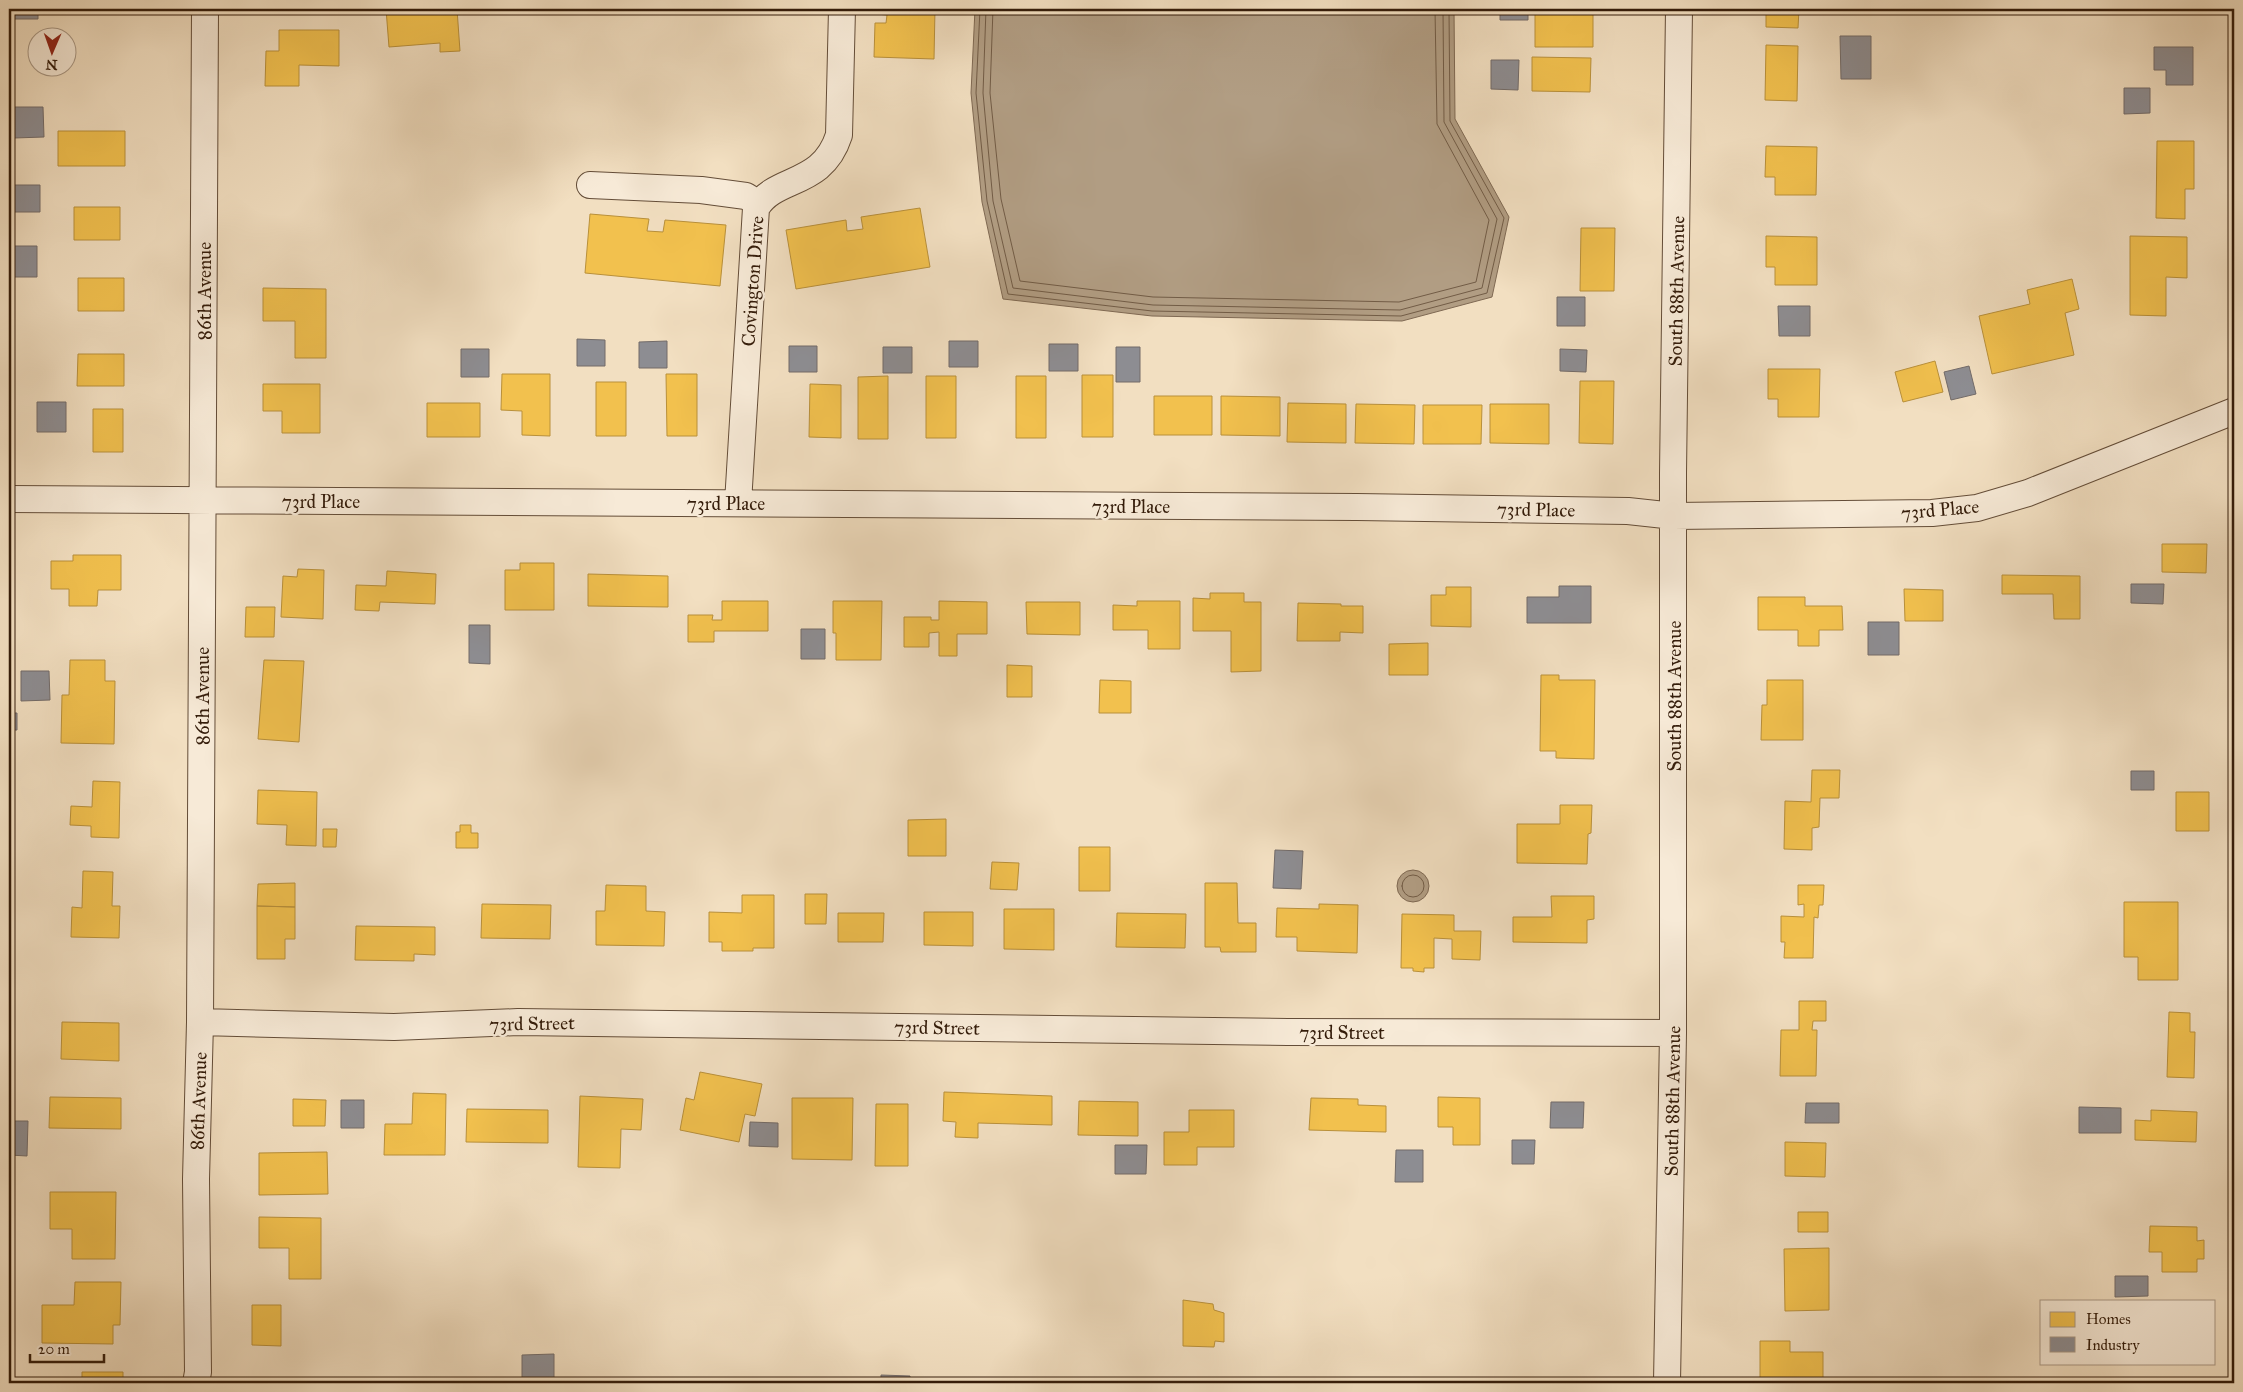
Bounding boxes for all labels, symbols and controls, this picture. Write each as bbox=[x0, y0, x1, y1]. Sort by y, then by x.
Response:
north arrow bbox=[28, 28, 78, 78]
text: N bbox=[45, 56, 58, 73]
street label: Covington Drive bbox=[736, 215, 770, 347]
street label: South 88th Avenue bbox=[1664, 215, 1689, 367]
street label: 86th Avenue bbox=[193, 242, 216, 340]
street label: 73rd Place bbox=[282, 490, 360, 513]
street label: 73rd Place bbox=[687, 492, 765, 515]
street label: 73rd Place bbox=[1092, 495, 1170, 518]
street label: 73rd Place bbox=[1900, 495, 1980, 524]
street label: 73rd Place bbox=[1497, 497, 1575, 522]
street label: South 88th Avenue bbox=[1663, 621, 1686, 771]
street label: 86th Avenue bbox=[191, 647, 214, 745]
street label: 73rd Street bbox=[489, 1011, 575, 1036]
street label: 73rd Street bbox=[894, 1015, 980, 1040]
street label: 73rd Street bbox=[1299, 1021, 1385, 1044]
street label: South 88th Avenue bbox=[1660, 1025, 1685, 1177]
street label: 86th Avenue bbox=[185, 1051, 212, 1151]
legend bbox=[2040, 1300, 2216, 1364]
text: Homes bbox=[2086, 1310, 2131, 1328]
scale bar bbox=[30, 1332, 104, 1364]
text: Industry bbox=[2086, 1336, 2140, 1354]
text: 20 m bbox=[38, 1340, 70, 1358]

